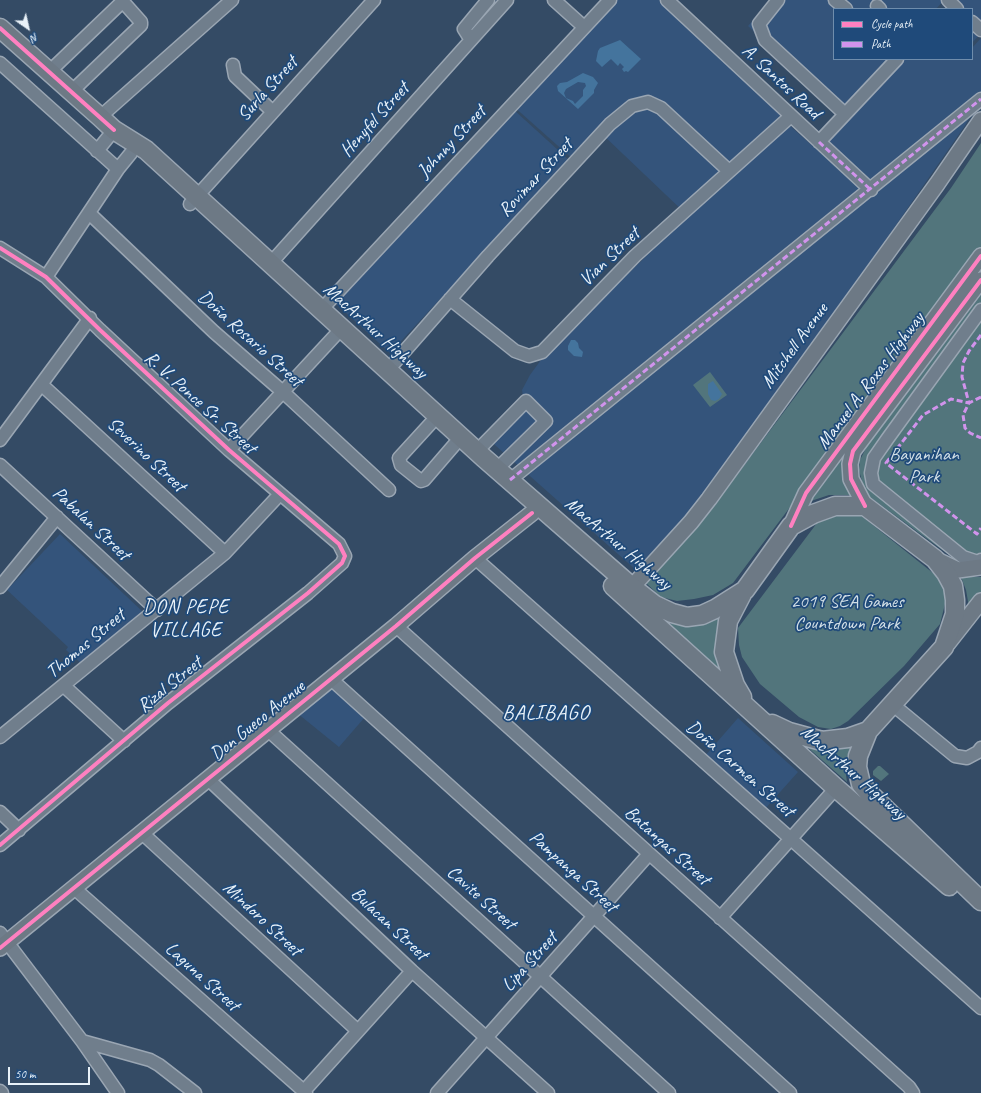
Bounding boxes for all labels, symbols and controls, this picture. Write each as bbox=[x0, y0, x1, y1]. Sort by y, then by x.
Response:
north arrow bbox=[8, 8, 48, 48]
legend bbox=[833, 8, 973, 60]
text: Cycle path bbox=[871, 16, 913, 32]
text: N bbox=[28, 30, 41, 46]
text: Path bbox=[871, 36, 891, 52]
street label: A. Santos Road bbox=[737, 40, 825, 124]
street label: Surla Street bbox=[233, 52, 303, 126]
street label: Henyfel Street bbox=[335, 78, 415, 162]
street label: Johnny Street bbox=[413, 101, 491, 183]
street label: Rovimar Street bbox=[494, 134, 578, 222]
street label: Vian Street bbox=[575, 223, 645, 291]
street label: MacArthur Highway bbox=[318, 278, 432, 384]
street label: Doña Rosario Street bbox=[193, 286, 307, 392]
street label: Mitchell Avenue bbox=[756, 299, 834, 393]
street label: Manuel A. Roxas Highway bbox=[812, 308, 930, 454]
street label: R. V. Ponce Sr. Street bbox=[139, 347, 261, 459]
street label: Severino Street bbox=[102, 413, 190, 497]
park label: Bayanihan Park bbox=[889, 444, 959, 488]
street label: Pabalan Street bbox=[47, 482, 135, 566]
street label: MacArthur Highway bbox=[560, 493, 676, 595]
park label: 2019 SEA Games Countdown Park bbox=[791, 591, 903, 635]
district label: DON PEPE VILLAGE bbox=[143, 596, 229, 643]
street label: Thomas Street bbox=[42, 604, 130, 684]
street label: Rizal Street bbox=[133, 652, 207, 718]
street label: Don Gueco Avenue bbox=[206, 676, 310, 766]
district label: BALIBAGO bbox=[502, 700, 590, 726]
street label: Doña Carmen Street bbox=[681, 716, 799, 822]
street label: MacArthur Highway bbox=[796, 721, 910, 825]
street label: Batangas Street bbox=[619, 802, 715, 890]
street label: Pampanga Street bbox=[524, 826, 622, 918]
street label: Cavite Street bbox=[442, 861, 520, 935]
street label: Mindoro Street bbox=[218, 877, 306, 961]
street label: Bulacan Street bbox=[346, 883, 432, 965]
street label: Lipa Street bbox=[497, 927, 563, 997]
street label: Laguna Street bbox=[160, 938, 244, 1016]
scale bar bbox=[10, 1059, 92, 1085]
text: 50 m bbox=[15, 1066, 35, 1082]

